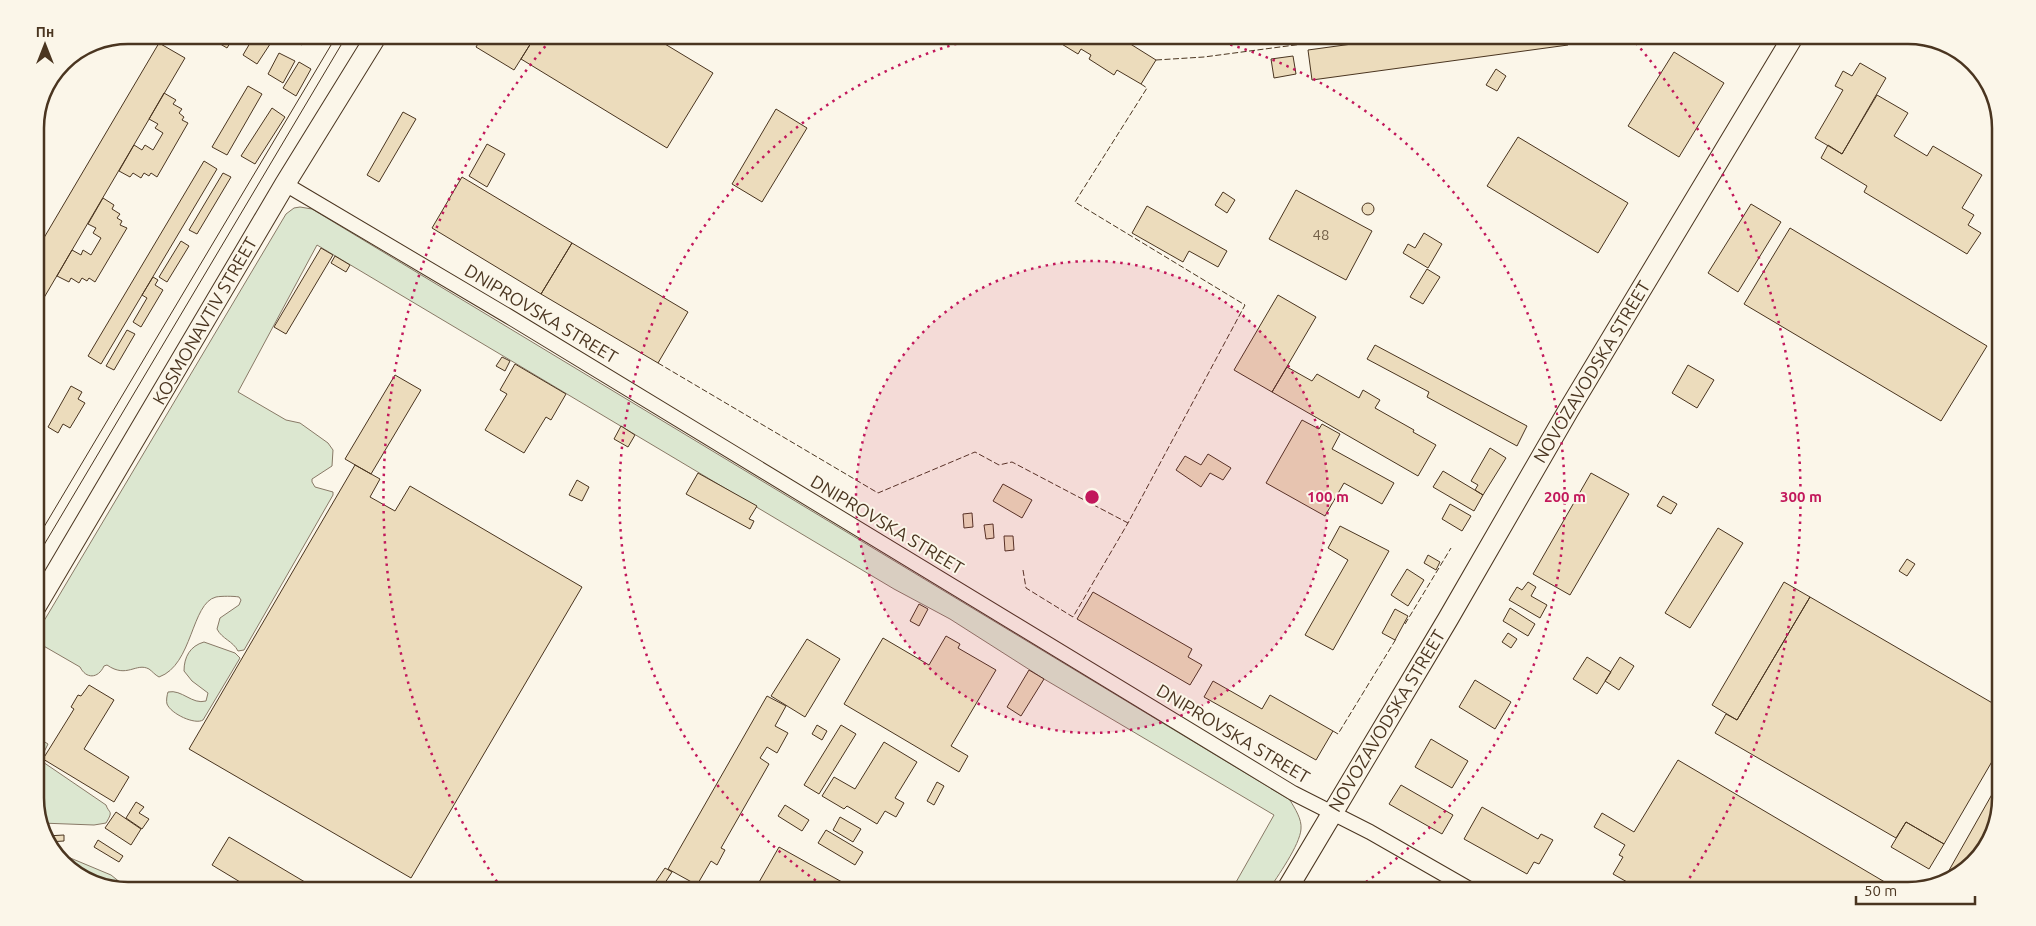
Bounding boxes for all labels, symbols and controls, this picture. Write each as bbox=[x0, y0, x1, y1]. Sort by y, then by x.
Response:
north arrow bbox=[20, 20, 70, 70]
text: Пн bbox=[36, 24, 54, 40]
house number: 48 bbox=[1313, 226, 1329, 243]
street label: KOSMONAVTIV STREET bbox=[148, 233, 260, 408]
street label: DNIPROVSKA STREET bbox=[461, 260, 622, 367]
street label: NOVOZAVODSKA STREET bbox=[1529, 277, 1653, 466]
street label: DNIPROVSKA STREET bbox=[807, 471, 968, 578]
centre of rings bbox=[1083, 488, 1101, 506]
text: 100 m bbox=[1307, 488, 1349, 505]
text: 200 m bbox=[1544, 488, 1586, 505]
text: 300 m bbox=[1780, 488, 1822, 505]
street label: NOVOZAVODSKA STREET bbox=[1324, 626, 1448, 815]
street label: DNIPROVSKA STREET bbox=[1153, 680, 1314, 787]
scale bar bbox=[1856, 874, 1975, 906]
text: 50 m bbox=[1864, 882, 1897, 899]

